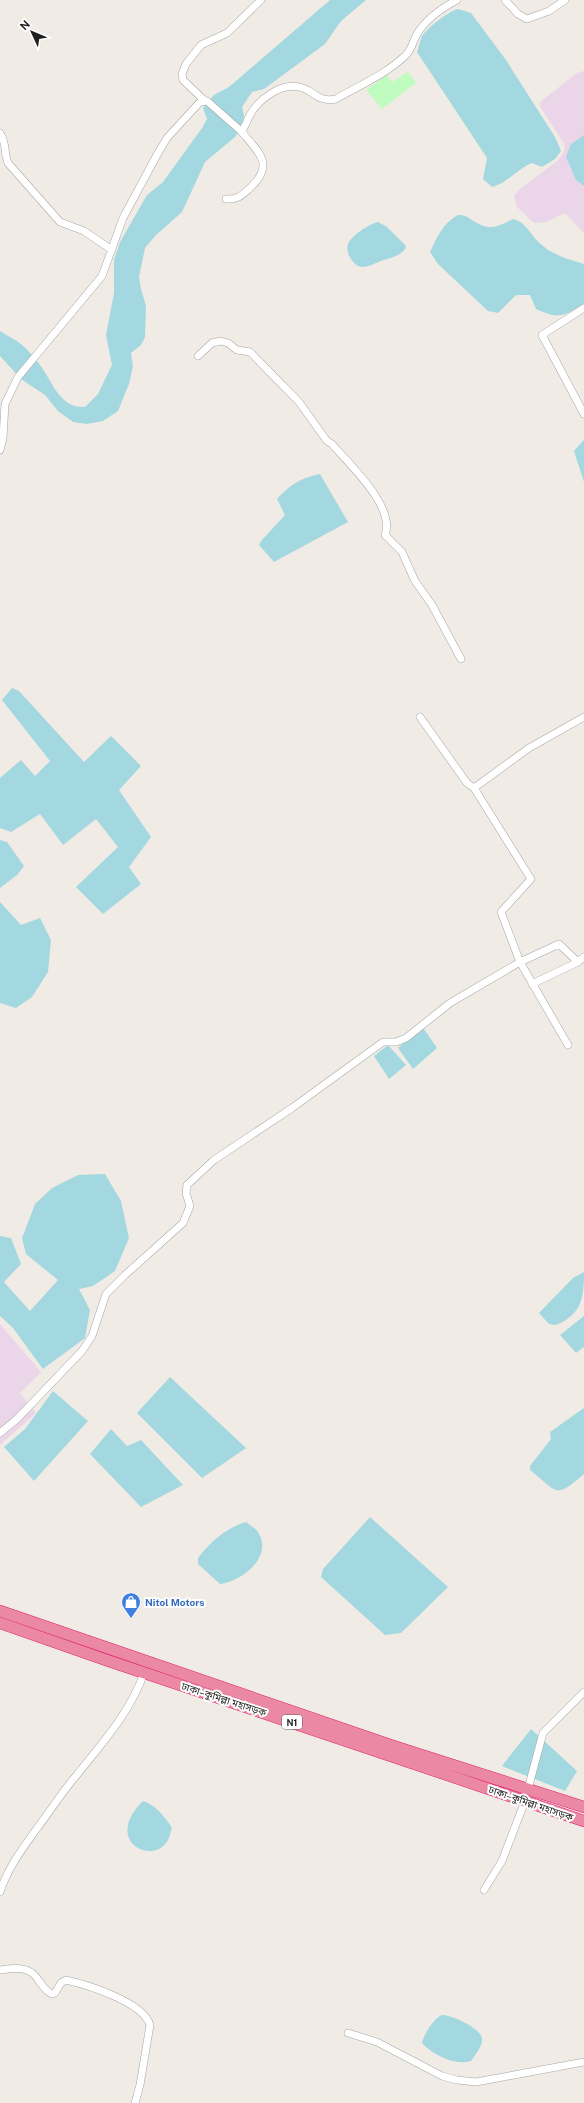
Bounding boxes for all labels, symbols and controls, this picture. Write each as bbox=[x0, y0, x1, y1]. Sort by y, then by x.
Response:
north arrow bbox=[12, 12, 52, 52]
text: N bbox=[18, 18, 32, 32]
shop icon: Nitol Motors bbox=[120, 1591, 142, 1619]
place label: Nitol Motors bbox=[145, 1596, 205, 1608]
street label: ঢাকা–কুমিল্লা মহাসড়ক bbox=[179, 1679, 269, 1720]
road number: N1 bbox=[282, 1715, 302, 1729]
street label: ঢাকা–কুমিল্লা মহাসড়ক bbox=[486, 1783, 576, 1824]

